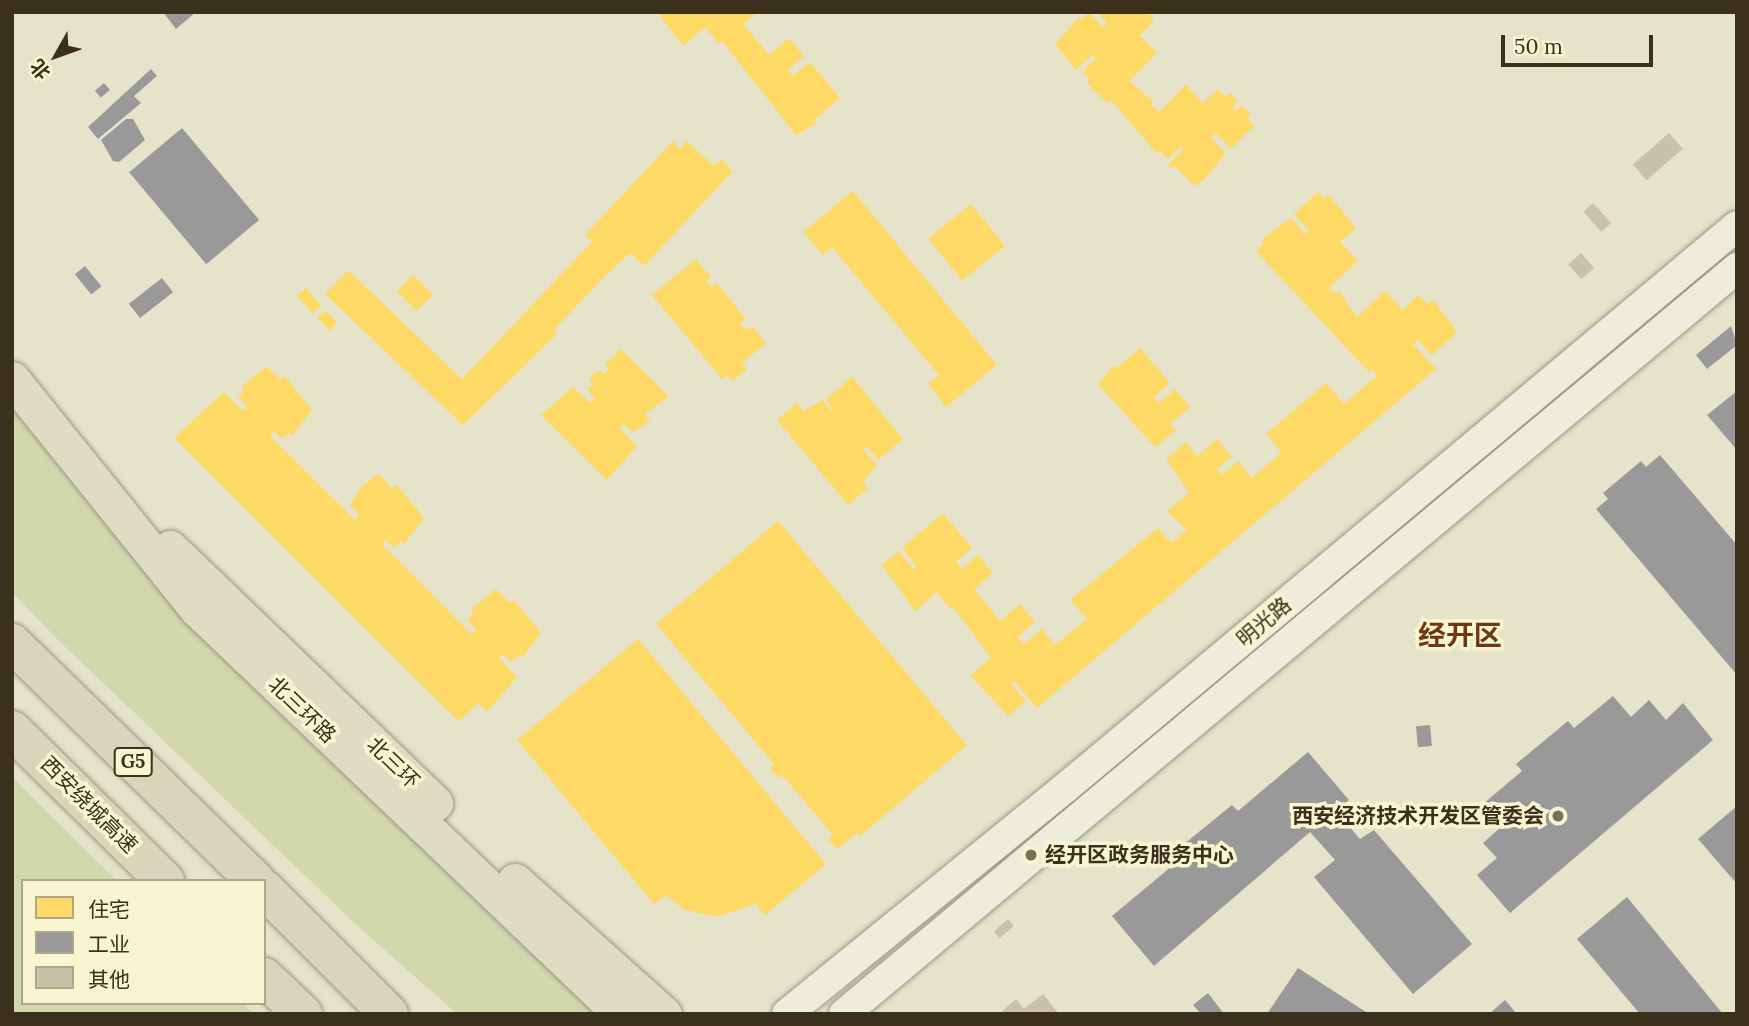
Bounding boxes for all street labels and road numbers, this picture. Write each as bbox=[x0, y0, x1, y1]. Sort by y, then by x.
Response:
street label: 明光路 bbox=[1232, 592, 1296, 652]
street label: 北三环路 bbox=[263, 672, 341, 748]
street label: 北三环 bbox=[362, 732, 424, 794]
road number: G5 bbox=[112, 747, 154, 778]
street label: 西安绕城高速 bbox=[36, 752, 142, 858]

